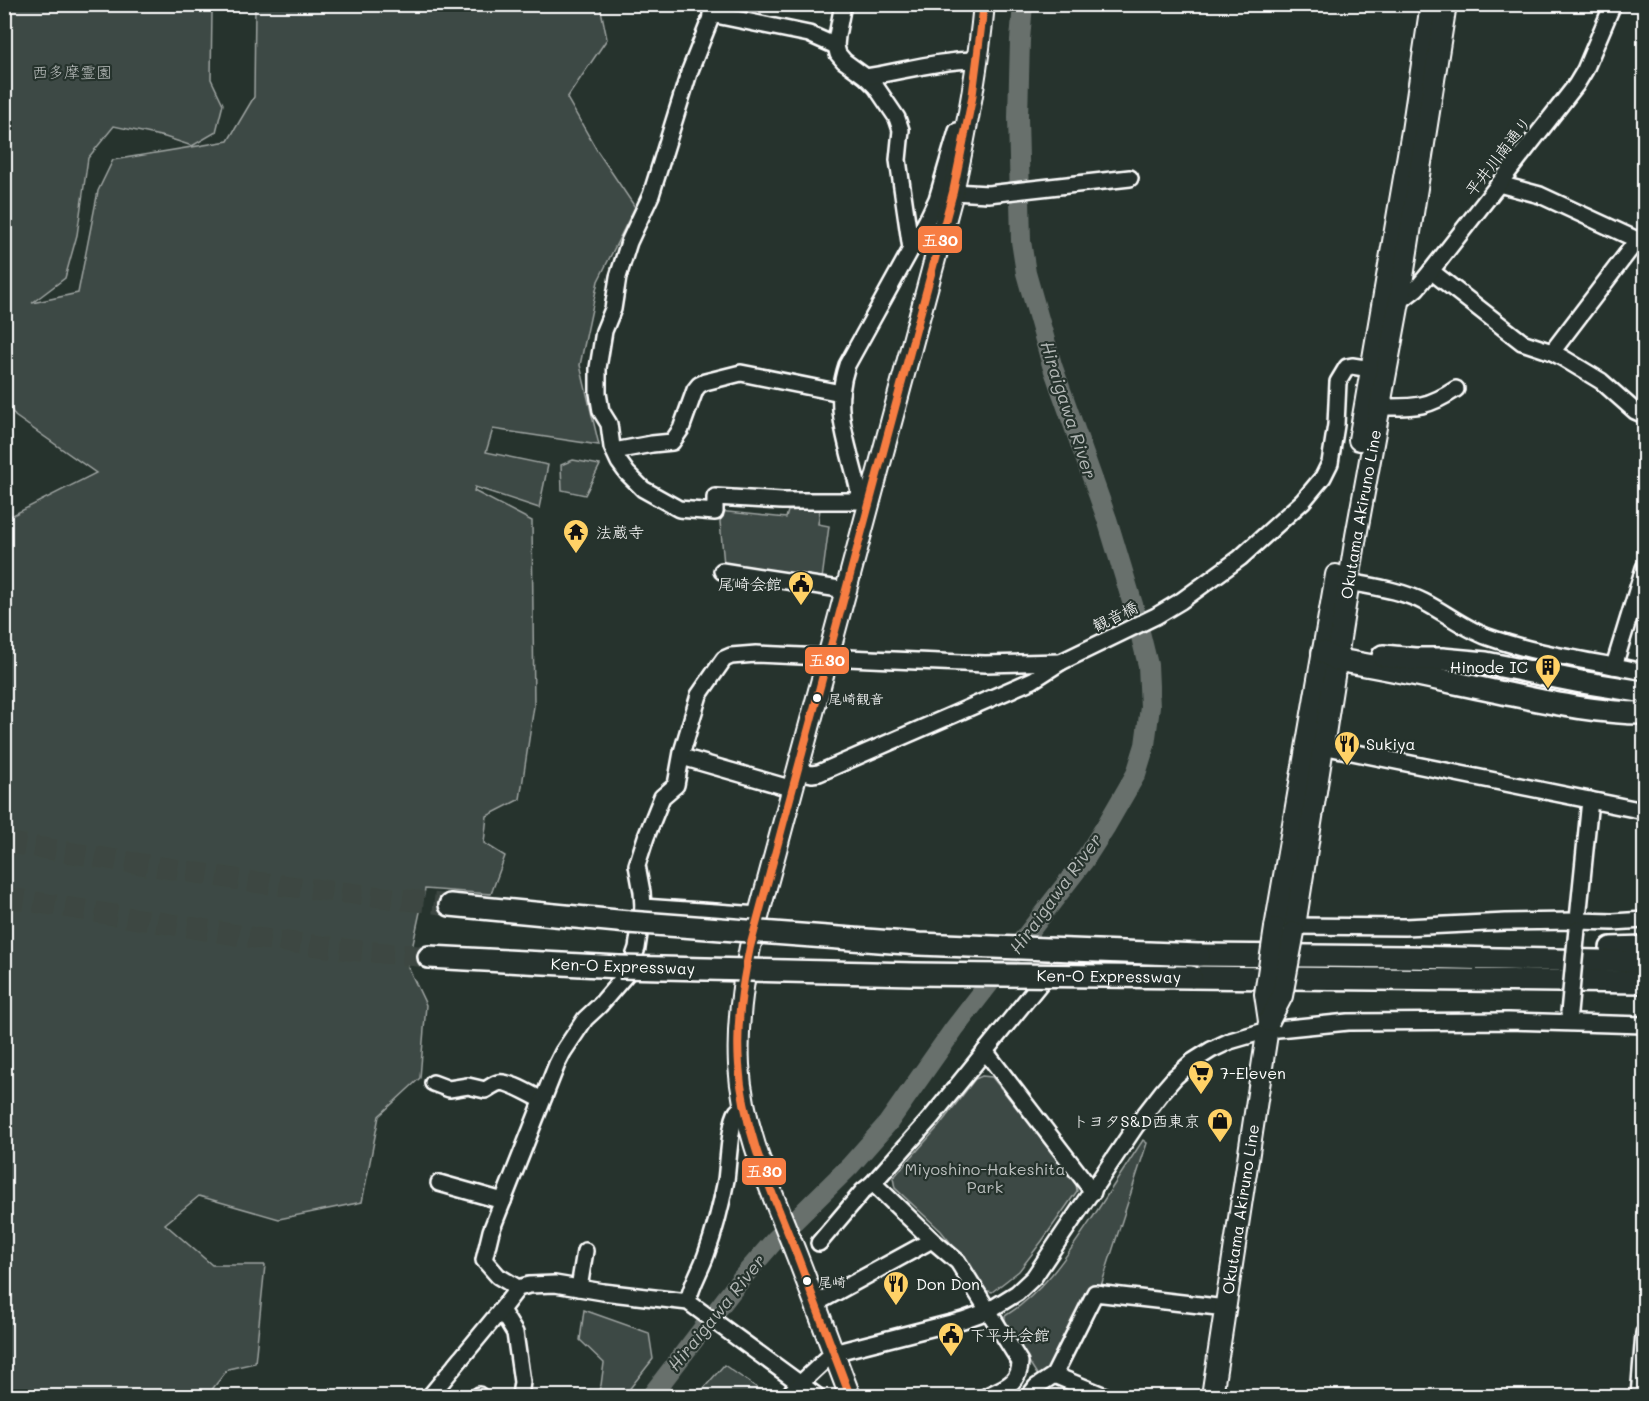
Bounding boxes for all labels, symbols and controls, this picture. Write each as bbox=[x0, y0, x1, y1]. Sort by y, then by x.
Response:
park label: 西多摩霊園 bbox=[32, 61, 112, 82]
street label: 平井川南通り bbox=[1460, 111, 1535, 200]
line badge: 五30 bbox=[917, 225, 963, 254]
text: 五30 bbox=[922, 229, 958, 250]
water label: Hiraigawa River bbox=[1035, 338, 1103, 482]
street label: Okutama Akiruno Line bbox=[1335, 428, 1385, 600]
temple icon: 法蔵寺 bbox=[561, 517, 591, 555]
place label: 法蔵寺 bbox=[596, 521, 644, 542]
public building icon: 尾崎会館 bbox=[786, 569, 816, 607]
place label: 尾崎会館 bbox=[718, 573, 782, 594]
street label: 観音橋 bbox=[1089, 596, 1141, 636]
line badge: 五30 bbox=[804, 646, 850, 675]
text: 五30 bbox=[809, 649, 845, 670]
building icon: Hinode IC bbox=[1533, 652, 1563, 690]
place label: Hinode IC bbox=[1450, 656, 1528, 677]
place label: 尾崎観音 bbox=[828, 689, 884, 708]
marker: 尾崎観音 bbox=[811, 692, 823, 704]
restaurant icon: Sukiya bbox=[1332, 729, 1362, 767]
place label: Sukiya bbox=[1366, 733, 1416, 754]
water label: Hiraigawa River bbox=[1003, 828, 1107, 958]
street label: Ken-O Expressway bbox=[550, 952, 696, 979]
street label: Ken-O Expressway bbox=[1037, 964, 1181, 987]
supermarket icon: 7-Eleven bbox=[1186, 1058, 1216, 1096]
place label: 7-Eleven bbox=[1220, 1062, 1286, 1083]
shop icon: トヨタS&D西東京 bbox=[1205, 1106, 1235, 1144]
place label: トヨタS&D西東京 bbox=[1072, 1110, 1200, 1131]
street label: Okutama Akiruno Line bbox=[1217, 1123, 1263, 1296]
line badge: 五30 bbox=[741, 1157, 787, 1186]
park label: Miyoshino-Hakeshita Park bbox=[905, 1158, 1065, 1197]
text: 五30 bbox=[746, 1160, 782, 1181]
water label: Hiraigawa River bbox=[662, 1249, 771, 1376]
restaurant icon: Don Don bbox=[881, 1269, 911, 1307]
place label: 尾崎 bbox=[818, 1272, 846, 1291]
place label: Don Don bbox=[916, 1273, 980, 1294]
marker: 尾崎 bbox=[801, 1275, 813, 1287]
public building icon: 下平井会館 bbox=[936, 1320, 966, 1358]
place label: 下平井会館 bbox=[970, 1324, 1050, 1345]

